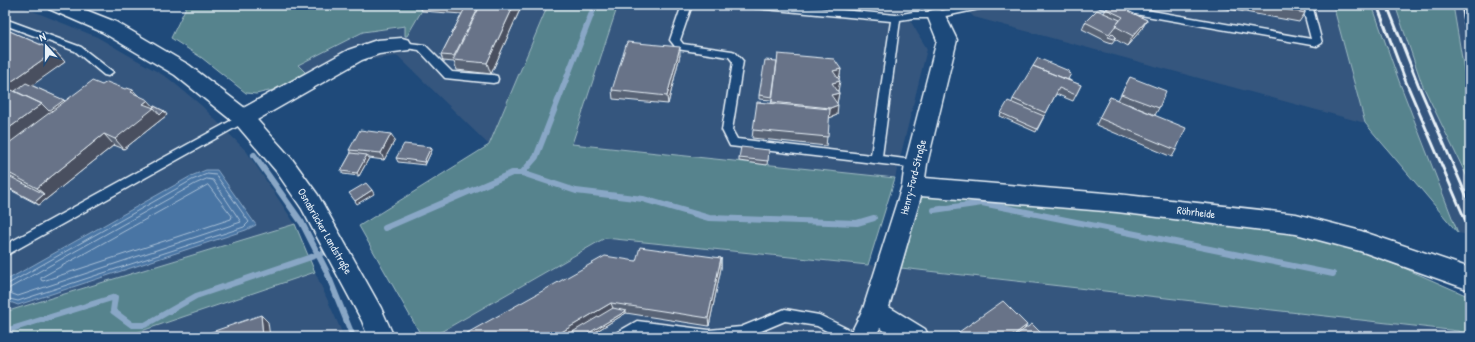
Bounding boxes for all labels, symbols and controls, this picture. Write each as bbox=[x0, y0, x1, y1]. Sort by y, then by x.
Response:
north arrow bbox=[26, 26, 66, 66]
text: N bbox=[37, 29, 48, 44]
street label: Henry-Ford-Straße bbox=[897, 137, 929, 216]
street label: Osnabrücker Landstraße bbox=[295, 185, 356, 277]
street label: Röhrheide bbox=[1176, 203, 1217, 221]

